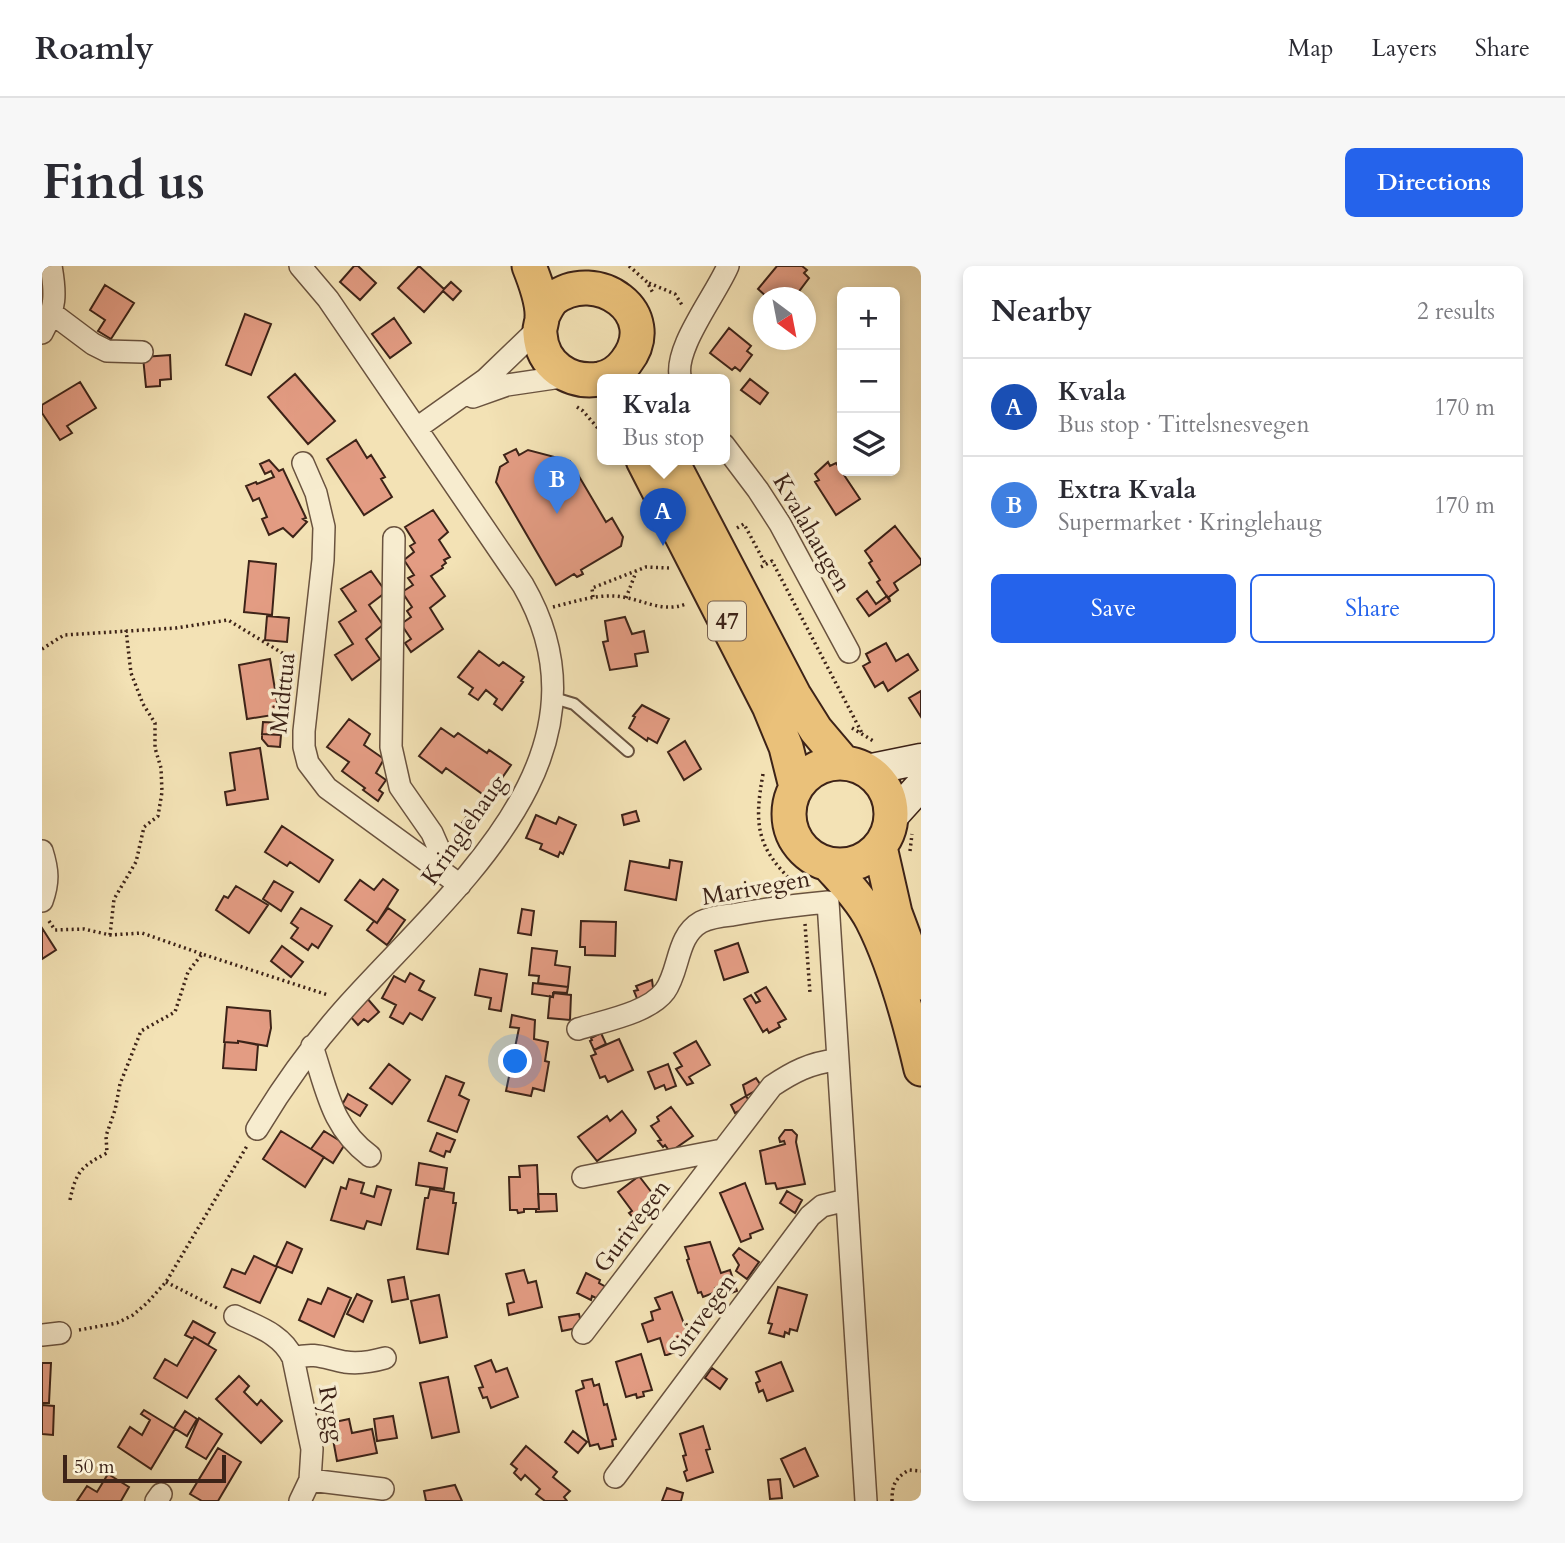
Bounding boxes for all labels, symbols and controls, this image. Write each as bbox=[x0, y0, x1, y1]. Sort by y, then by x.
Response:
text: Roamly bbox=[35, 26, 154, 71]
text: Map bbox=[1288, 32, 1334, 65]
text: Layers bbox=[1372, 32, 1437, 65]
text: Share bbox=[1475, 32, 1530, 65]
button: Directions bbox=[1345, 148, 1523, 217]
text: Find us bbox=[42, 149, 205, 216]
north arrow bbox=[753, 287, 816, 350]
map controls bbox=[837, 287, 900, 476]
button: + bbox=[837, 287, 900, 350]
text: Nearby bbox=[991, 291, 1092, 332]
text: 2 results bbox=[1417, 296, 1495, 327]
button: − bbox=[837, 350, 900, 413]
popup bbox=[597, 374, 730, 465]
text: Kvala bbox=[1058, 374, 1126, 409]
text: Kvala bbox=[623, 387, 691, 422]
text: A bbox=[1005, 392, 1023, 423]
text: 170 m bbox=[1434, 392, 1495, 423]
text: Bus stop · Tittelsnesvegen bbox=[1058, 409, 1310, 440]
button: layers bbox=[837, 413, 900, 476]
text: Bus stop bbox=[623, 422, 704, 453]
pin: B bbox=[534, 456, 580, 514]
street label: Kvalahaugen bbox=[765, 468, 859, 599]
text: Extra Kvala bbox=[1058, 472, 1196, 507]
pin: A bbox=[640, 488, 686, 546]
text: B bbox=[1006, 490, 1022, 521]
text: 170 m bbox=[1434, 490, 1495, 521]
text: Supermarket · Kringlehaug bbox=[1058, 507, 1322, 538]
button: Save bbox=[991, 574, 1236, 643]
button: Share bbox=[1250, 574, 1495, 643]
road number: 47 bbox=[708, 602, 746, 640]
street label: Midttua bbox=[262, 650, 304, 735]
street label: Kringlehaug bbox=[414, 768, 514, 892]
street label: Marivegen bbox=[699, 862, 813, 914]
your location bbox=[498, 1044, 532, 1078]
street label: Gurivegen bbox=[586, 1172, 678, 1279]
street label: Sirivegen bbox=[662, 1266, 745, 1363]
street label: Rygg bbox=[310, 1383, 352, 1445]
scale bar bbox=[63, 1452, 226, 1484]
text: 50 m bbox=[74, 1454, 115, 1480]

